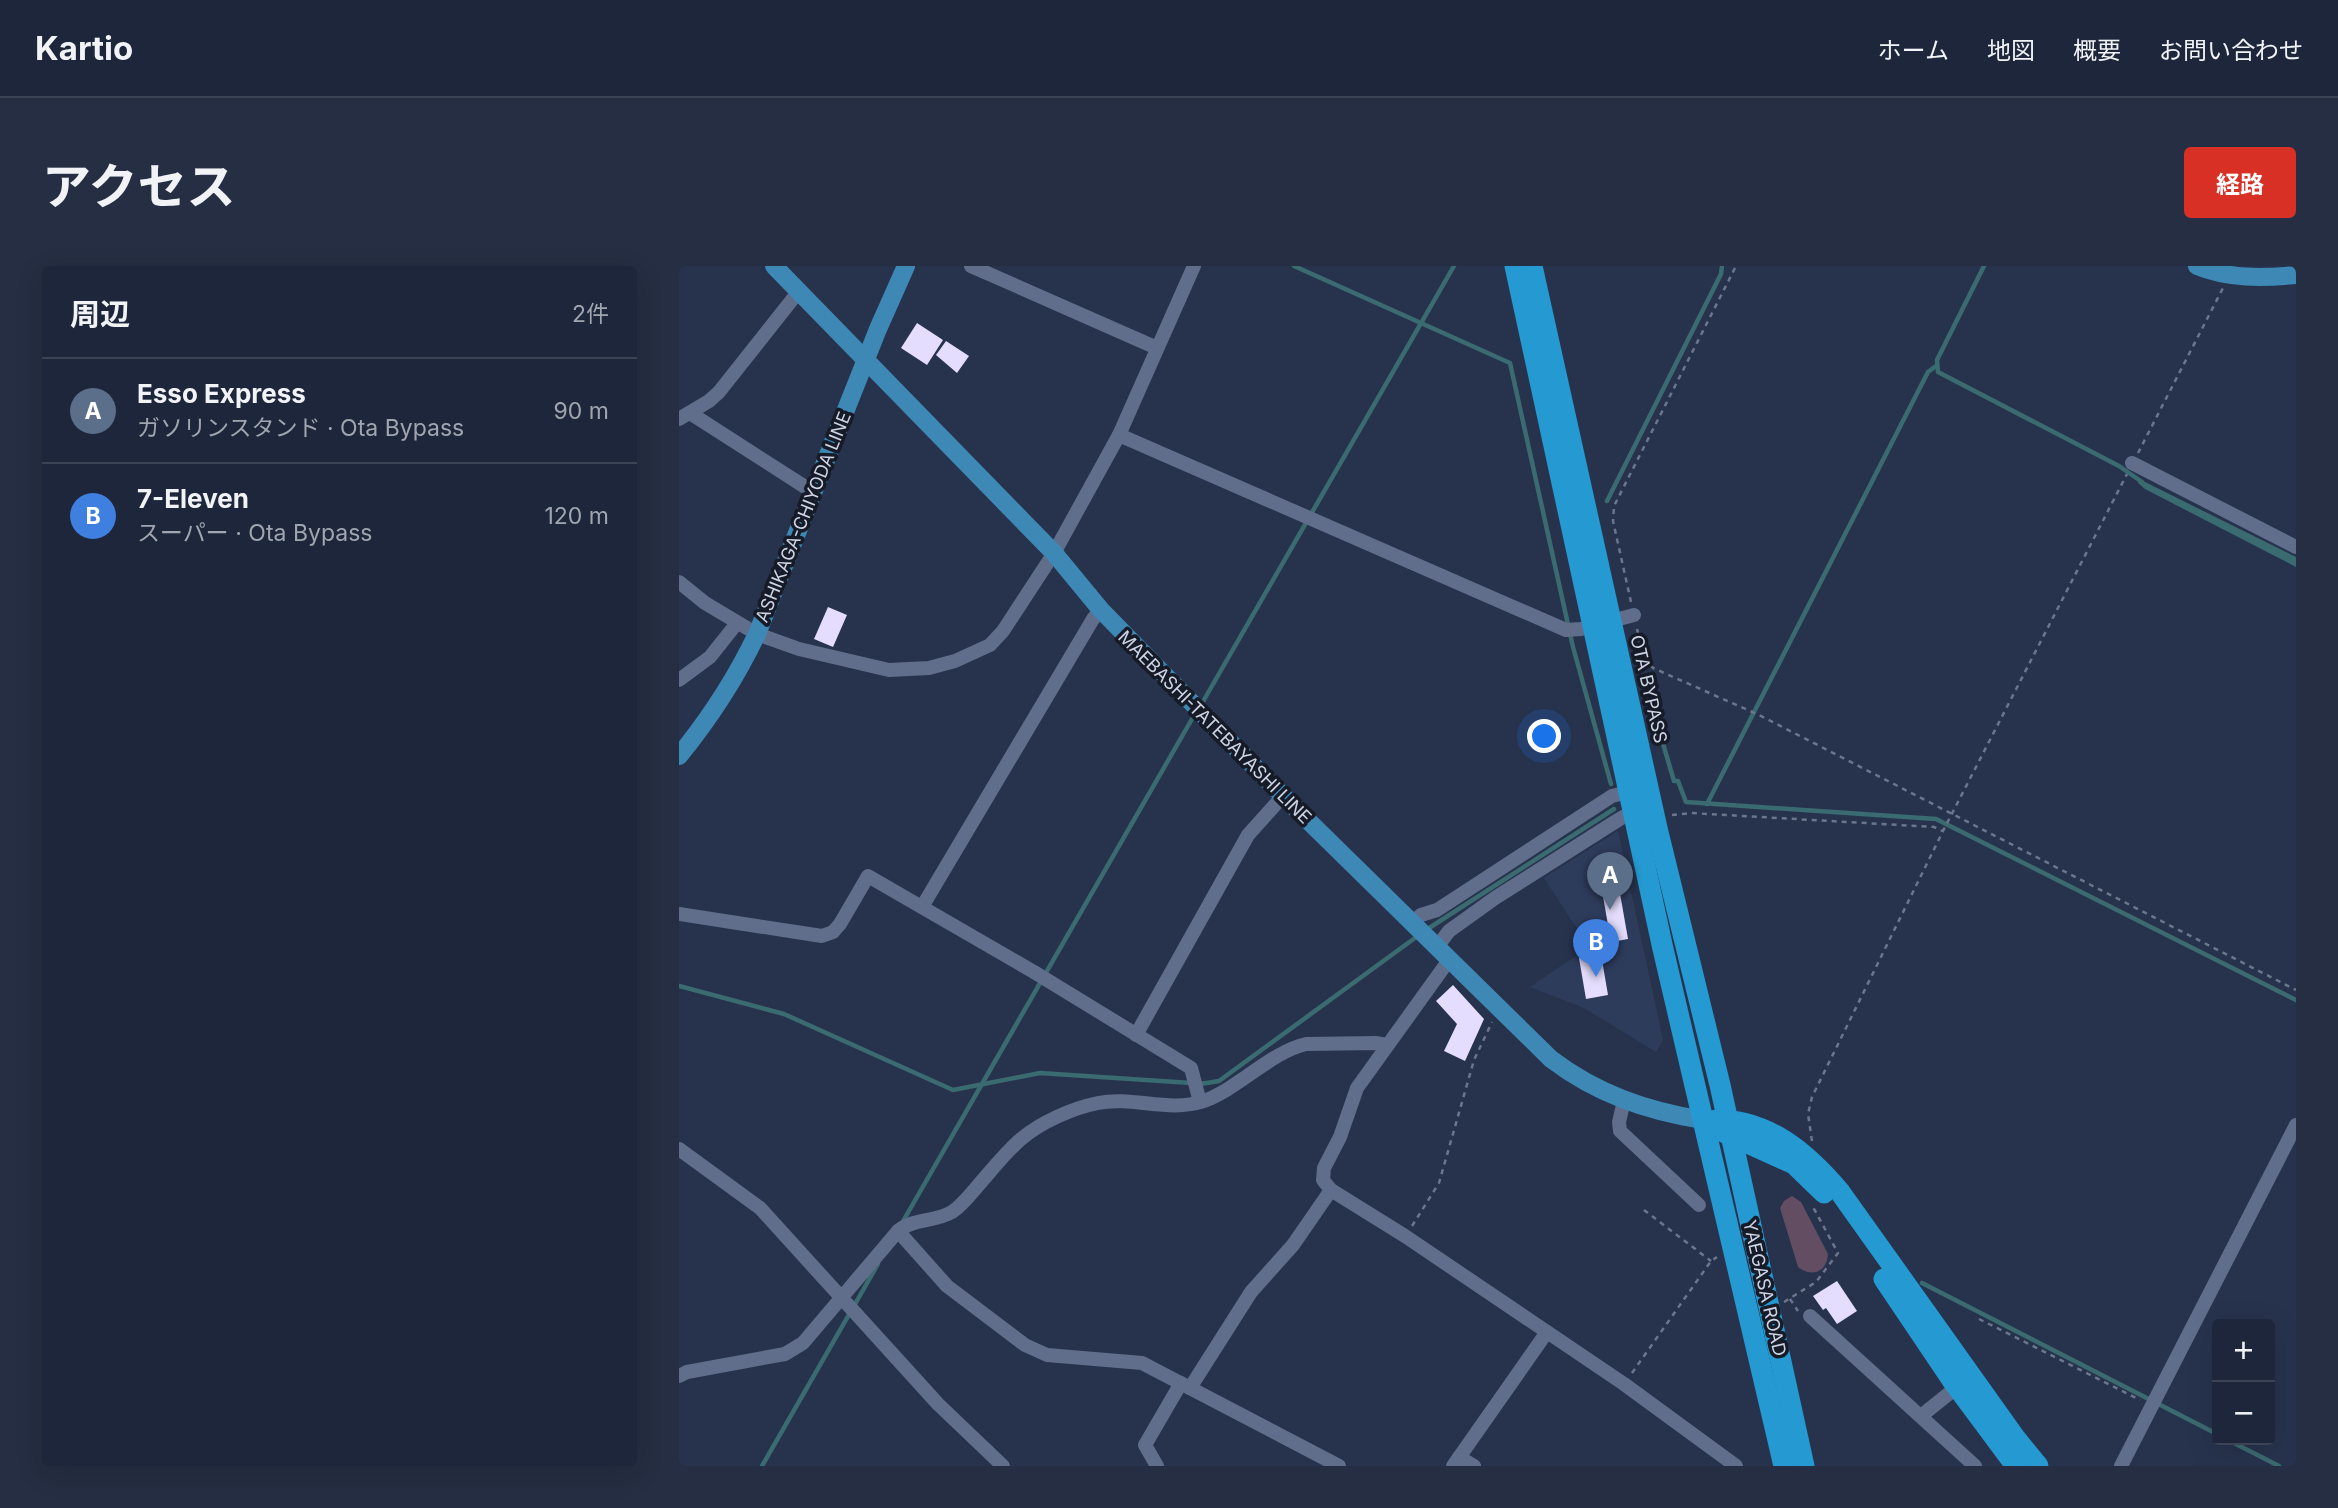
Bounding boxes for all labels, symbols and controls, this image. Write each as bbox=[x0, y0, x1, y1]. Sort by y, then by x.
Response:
text: Kartio bbox=[35, 28, 133, 68]
text: ホーム bbox=[1878, 36, 1949, 65]
text: 地図 bbox=[1987, 36, 2035, 65]
text: 概要 bbox=[2073, 36, 2121, 65]
text: お問い合わせ bbox=[2159, 36, 2303, 65]
button: 経路 bbox=[2184, 147, 2296, 218]
text: アクセス bbox=[42, 157, 236, 216]
text: 周辺 bbox=[70, 296, 130, 332]
text: 2件 bbox=[572, 300, 609, 328]
text: Esso Express bbox=[137, 378, 306, 409]
text: A bbox=[84, 397, 102, 425]
text: 90 m bbox=[554, 397, 609, 425]
street label: ASHIKAGA-CHIYODA LINE bbox=[751, 409, 855, 625]
text: ガソリンスタンド · Ota Bypass bbox=[137, 414, 464, 442]
text: 7-Eleven bbox=[137, 483, 249, 514]
text: B bbox=[85, 502, 101, 530]
text: 120 m bbox=[544, 502, 609, 530]
text: スーパー · Ota Bypass bbox=[137, 519, 372, 547]
street label: MAEBASHI-TATEBAYASHI LINE bbox=[1114, 626, 1316, 828]
street label: OTA BYPASS bbox=[1626, 633, 1672, 745]
your location bbox=[1527, 719, 1561, 753]
pin: A bbox=[1587, 852, 1633, 910]
pin: B bbox=[1573, 919, 1619, 977]
street label: YAEGASA ROAD bbox=[1739, 1218, 1791, 1358]
map controls bbox=[2212, 1319, 2275, 1445]
button: + bbox=[2212, 1319, 2275, 1382]
button: − bbox=[2212, 1382, 2275, 1445]

